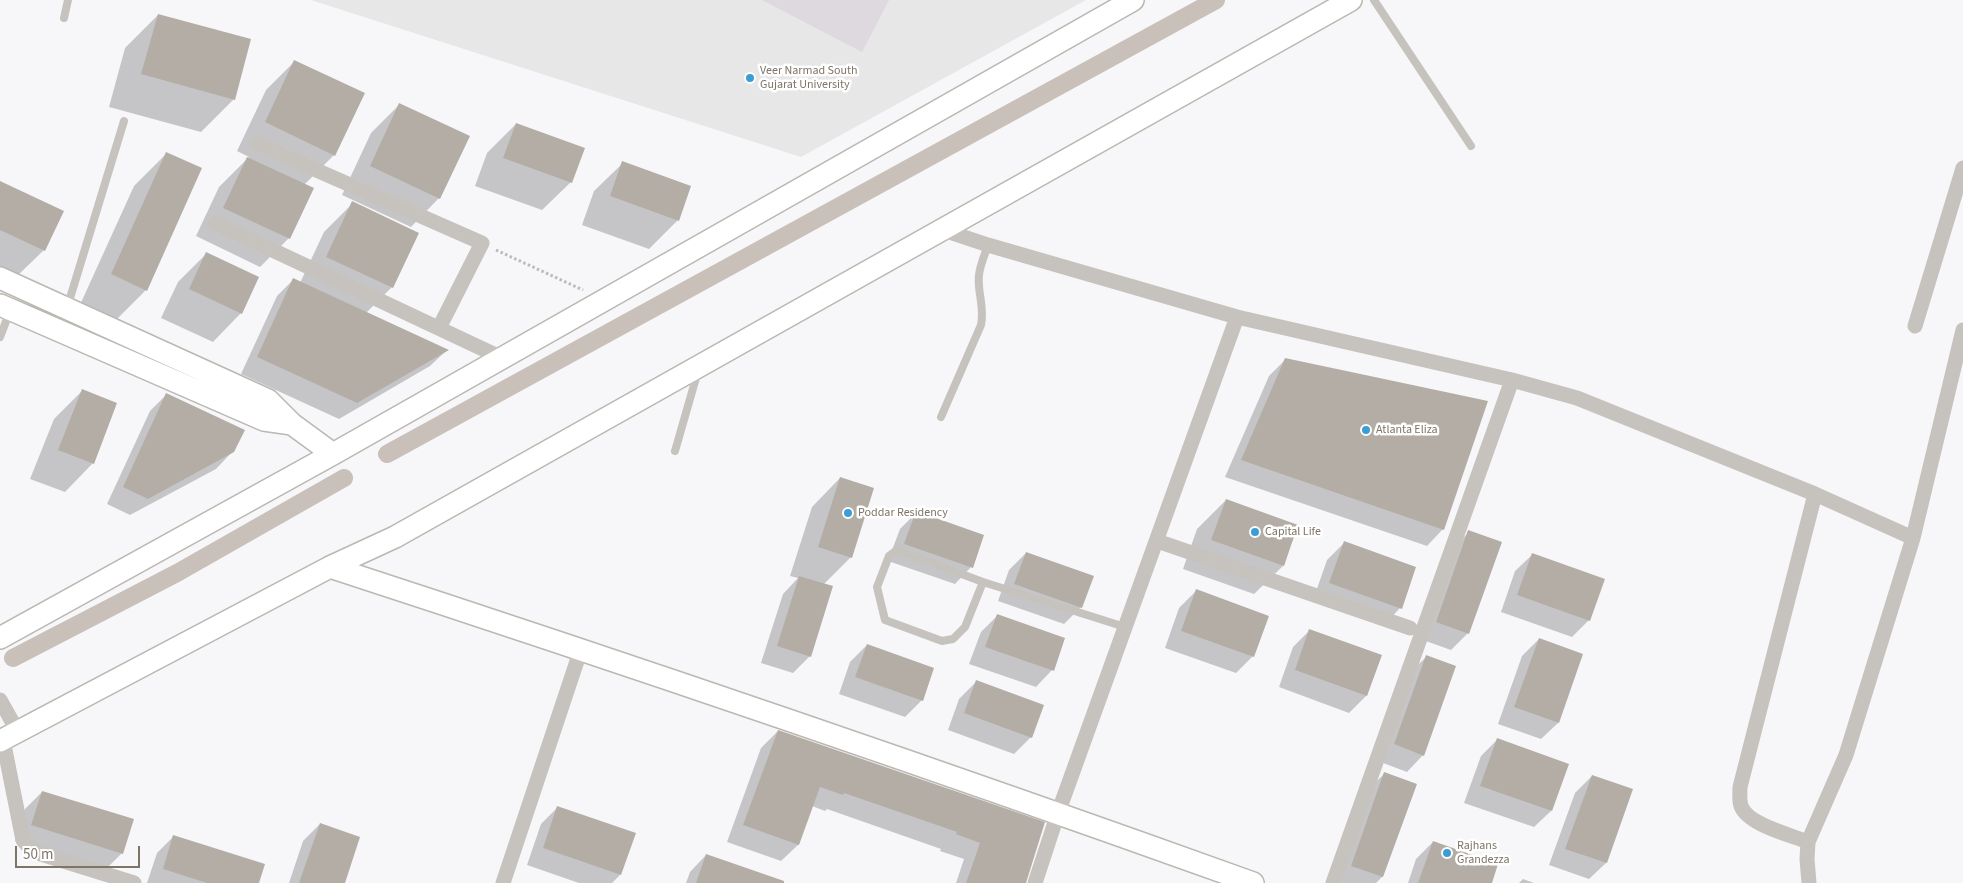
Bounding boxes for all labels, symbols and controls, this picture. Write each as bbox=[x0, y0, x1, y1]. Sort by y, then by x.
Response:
place label: Veer Narmad South Gujarat University bbox=[760, 64, 858, 92]
marker: Veer Narmad South Gujarat University bbox=[744, 72, 756, 84]
place label: Atlanta Eliza bbox=[1376, 423, 1438, 437]
marker: Atlanta Eliza bbox=[1360, 424, 1372, 436]
place label: Poddar Residency bbox=[858, 506, 948, 520]
marker: Poddar Residency bbox=[842, 507, 854, 519]
place label: Capital Life bbox=[1265, 525, 1321, 539]
marker: Capital Life bbox=[1249, 526, 1261, 538]
scale bar bbox=[18, 836, 142, 868]
place label: Rajhans Grandezza bbox=[1457, 839, 1509, 867]
text: 50 m bbox=[23, 844, 53, 865]
marker: Rajhans Grandezza bbox=[1441, 847, 1453, 859]

